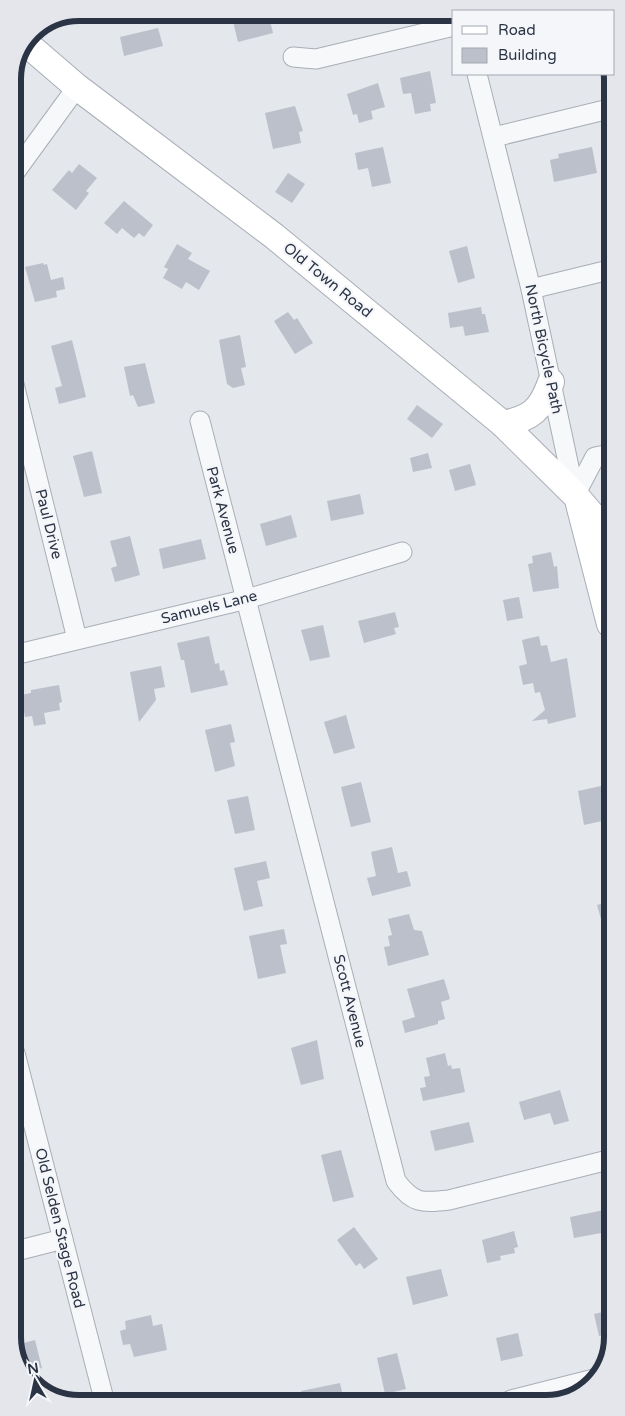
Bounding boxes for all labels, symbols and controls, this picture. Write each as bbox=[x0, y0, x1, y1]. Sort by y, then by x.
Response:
legend bbox=[452, 10, 615, 75]
text: Road bbox=[498, 21, 536, 39]
text: Building bbox=[498, 46, 557, 64]
street label: Old Town Road bbox=[280, 239, 376, 321]
street label: North Bicycle Path bbox=[521, 282, 567, 416]
street label: Park Avenue bbox=[203, 464, 243, 556]
street label: Paul Drive bbox=[32, 487, 66, 561]
street label: Samuels Lane bbox=[159, 586, 259, 628]
street label: Scott Avenue bbox=[330, 953, 370, 1049]
street label: Old Selden Stage Road bbox=[31, 1146, 89, 1310]
north arrow bbox=[10, 1356, 60, 1406]
text: N bbox=[26, 1359, 40, 1378]

